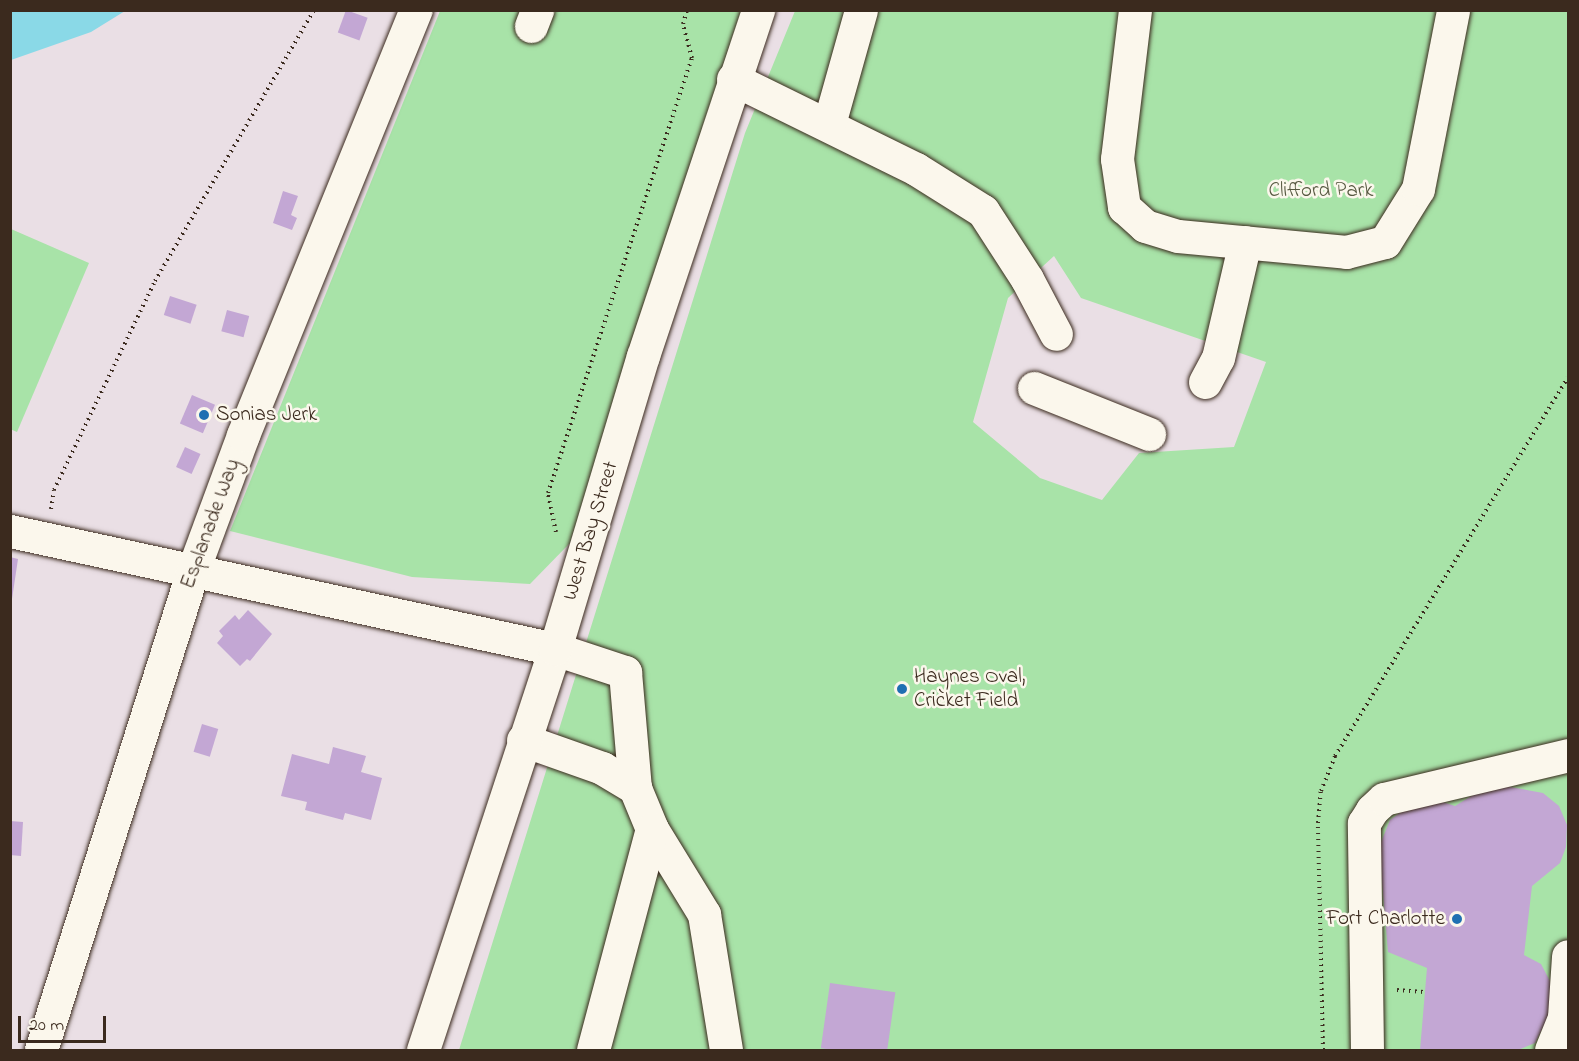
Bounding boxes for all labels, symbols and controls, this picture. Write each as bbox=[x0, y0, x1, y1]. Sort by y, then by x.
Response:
park label: Clifford Park bbox=[1268, 178, 1374, 204]
place label: Sonias Jerk bbox=[216, 402, 317, 428]
marker: Sonias Jerk bbox=[197, 408, 211, 422]
street label: Esplanade Way bbox=[176, 456, 246, 592]
street label: West Bay Street bbox=[558, 458, 624, 604]
place label: Haynes Oval, Cricket Field bbox=[914, 664, 1025, 714]
marker: Haynes Oval, Cricket Field bbox=[895, 682, 909, 696]
place label: Fort Charlotte bbox=[1326, 906, 1445, 932]
marker: Fort Charlotte bbox=[1450, 912, 1464, 926]
scale bar bbox=[21, 1004, 110, 1042]
text: 20 m bbox=[29, 1013, 64, 1039]

